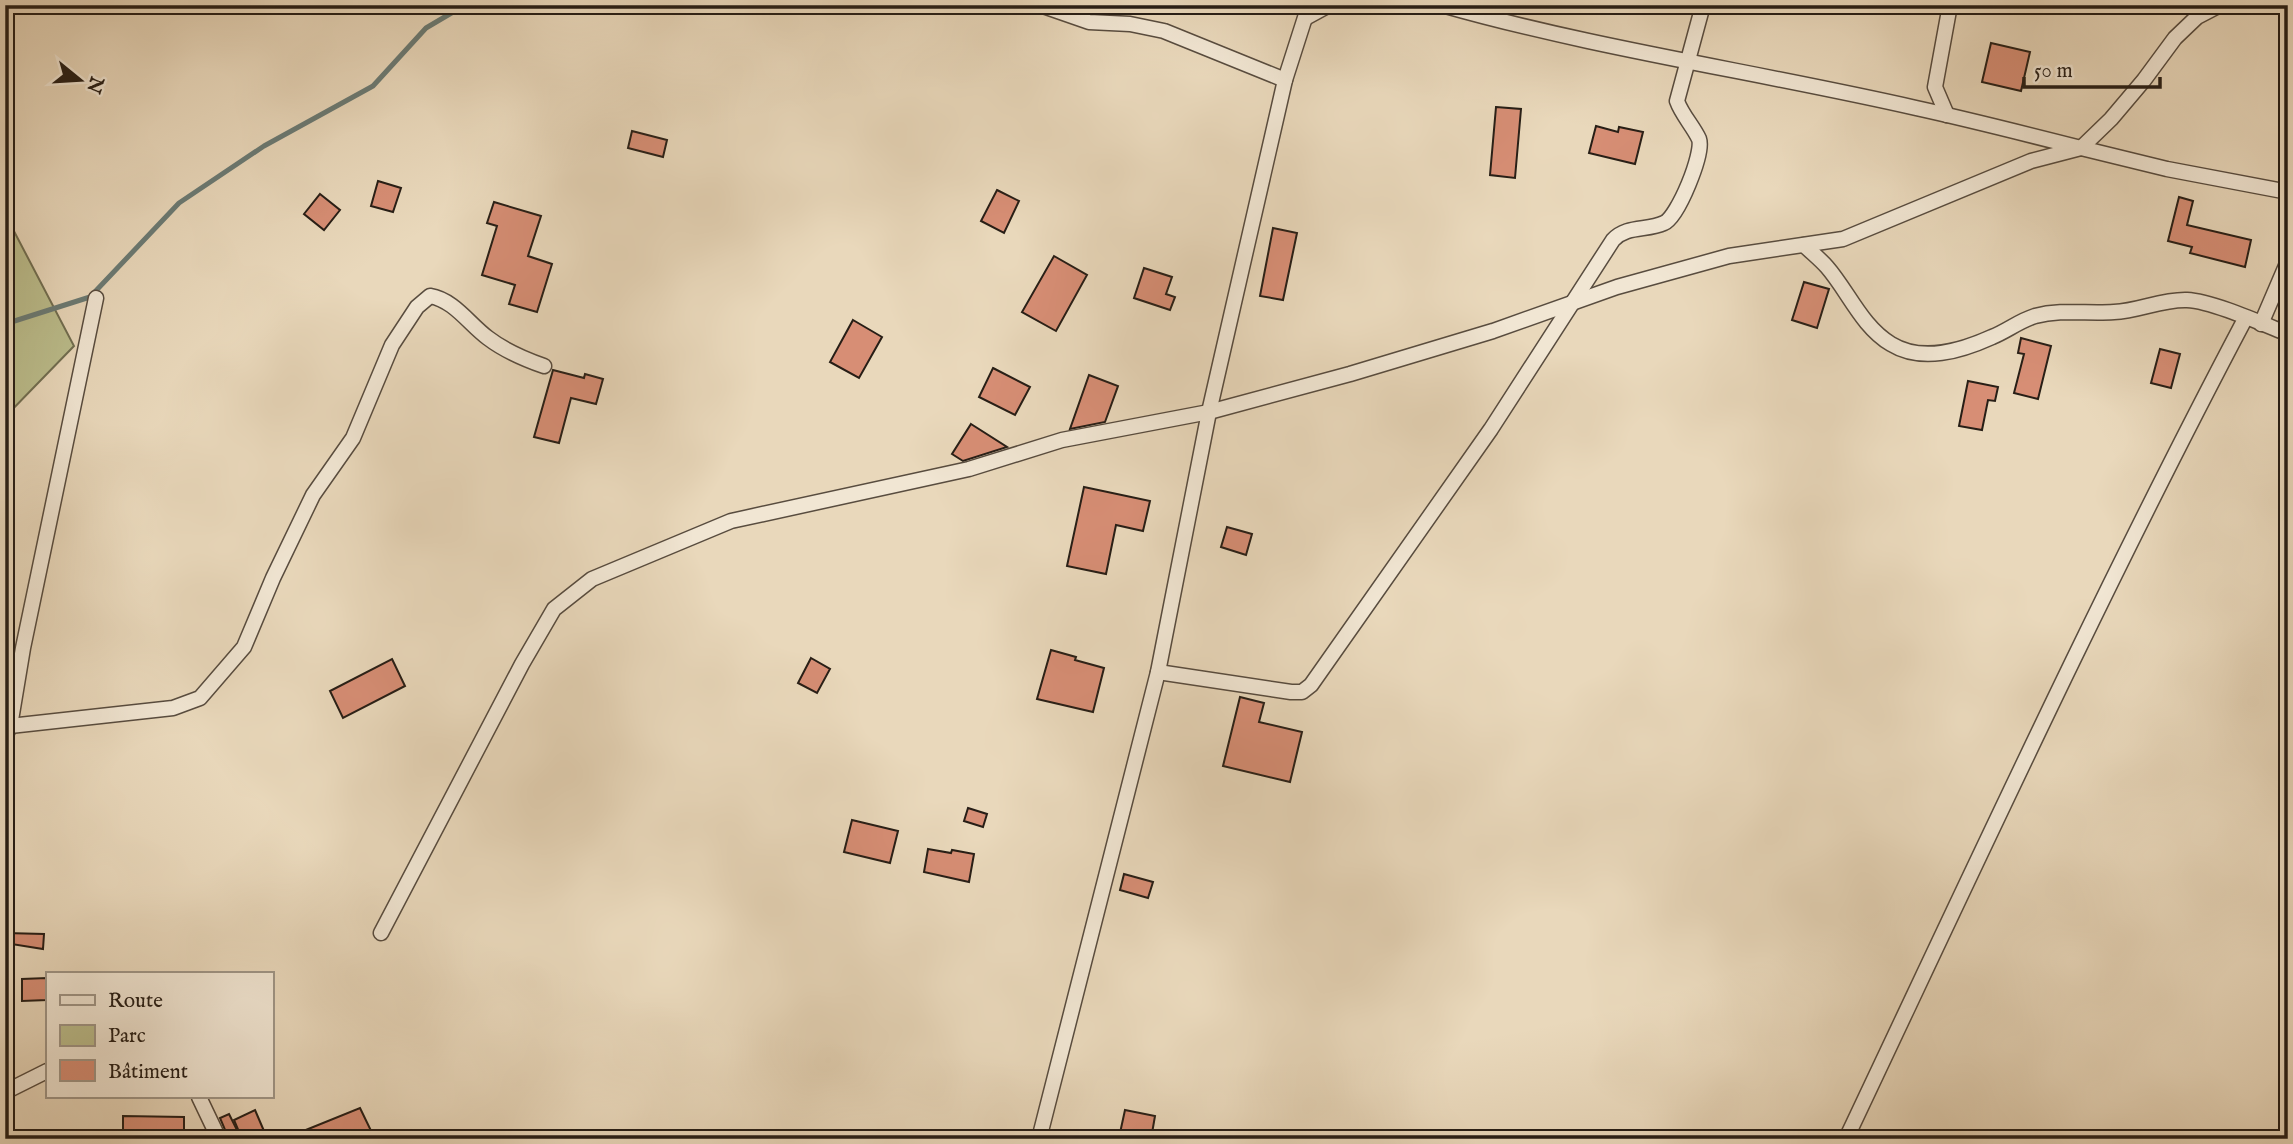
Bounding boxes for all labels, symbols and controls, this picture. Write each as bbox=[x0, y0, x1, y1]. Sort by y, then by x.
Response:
north arrow bbox=[46, 46, 116, 116]
scale bar bbox=[2024, 46, 2160, 90]
text: 50 m bbox=[2034, 58, 2073, 85]
text: N bbox=[80, 72, 109, 97]
legend bbox=[46, 972, 273, 1098]
text: Route bbox=[108, 988, 163, 1015]
text: Parc bbox=[108, 1023, 146, 1050]
text: Bâtiment bbox=[108, 1059, 188, 1086]

